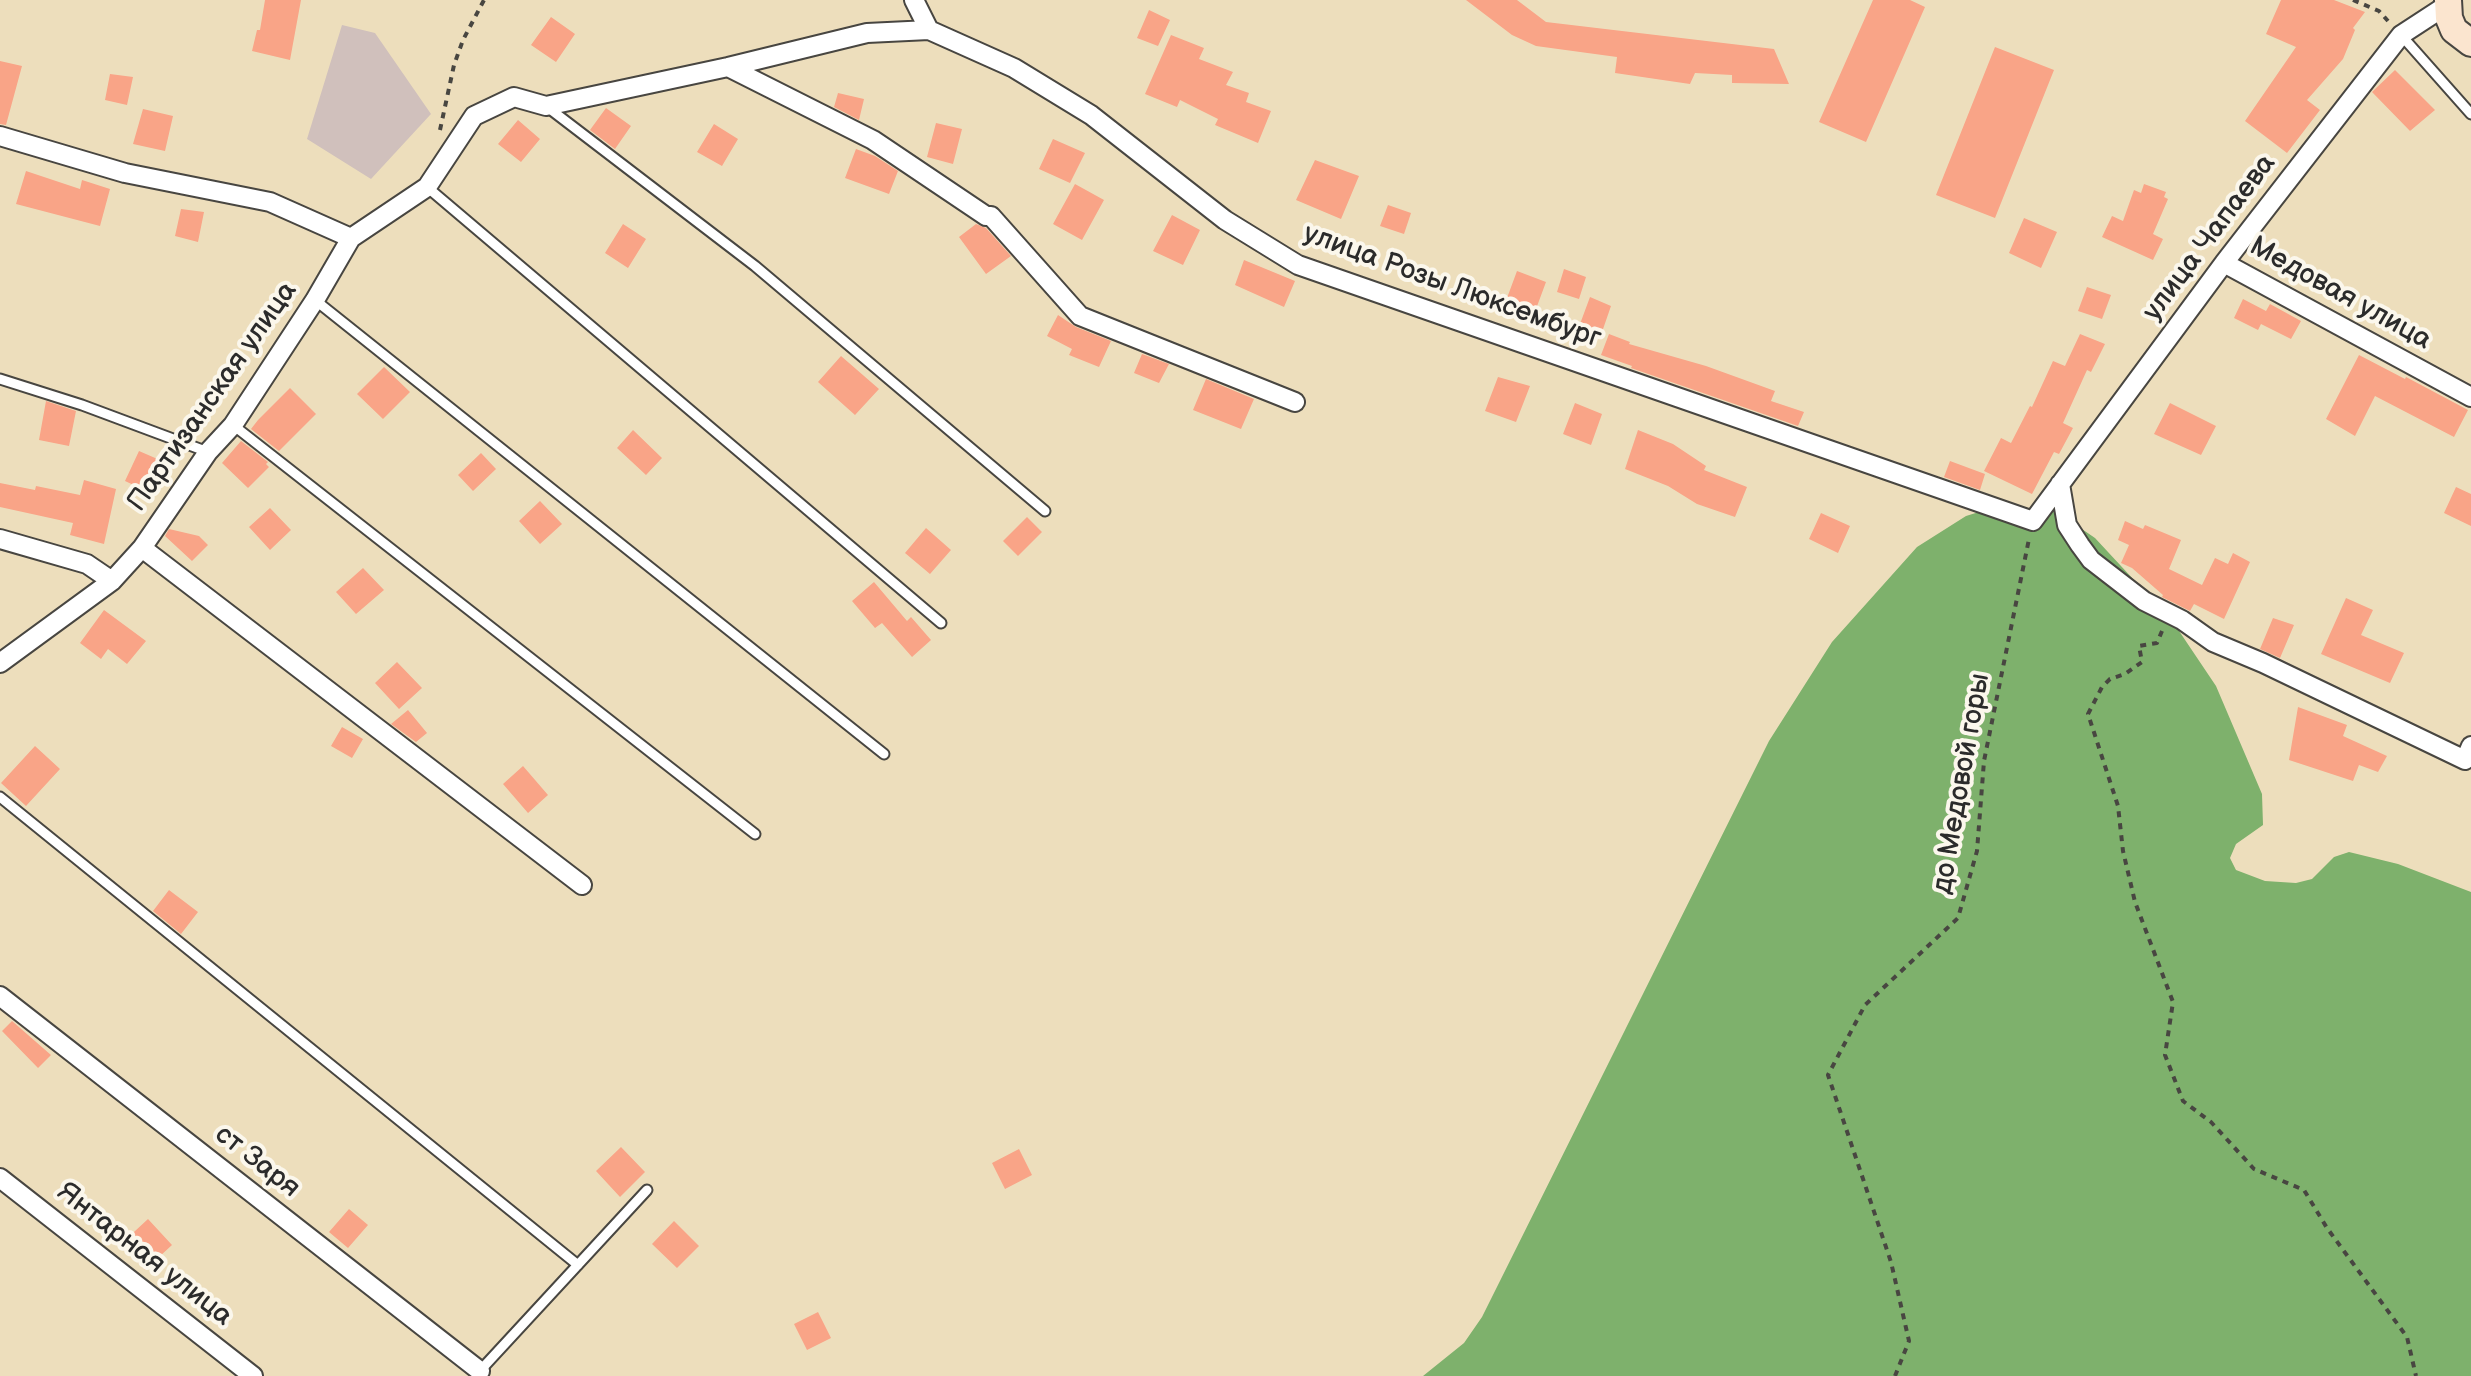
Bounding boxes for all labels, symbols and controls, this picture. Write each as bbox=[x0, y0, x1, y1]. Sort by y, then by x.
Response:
street label: улица Чапаева bbox=[2136, 148, 2284, 328]
street label: улица Розы Люксембург bbox=[1299, 217, 1605, 357]
street label: Медовая улица bbox=[2243, 230, 2437, 358]
street label: Партизанская улица bbox=[121, 276, 305, 518]
street label: до Медовой горы bbox=[1926, 671, 1998, 897]
street label: ст Заря bbox=[208, 1118, 306, 1206]
street label: Янтарная улица bbox=[50, 1176, 238, 1334]

